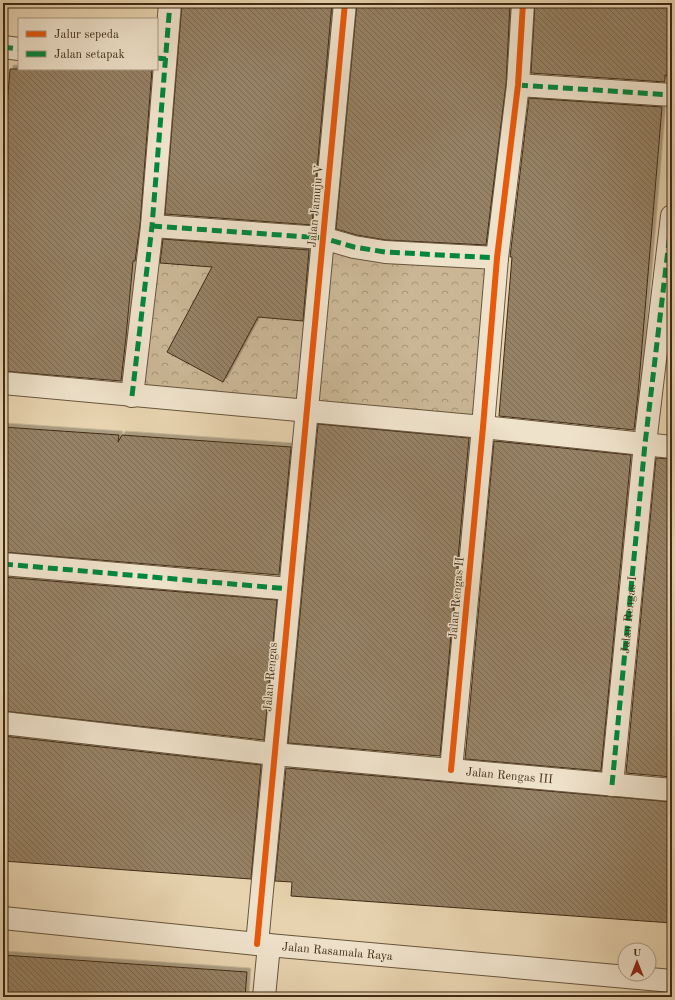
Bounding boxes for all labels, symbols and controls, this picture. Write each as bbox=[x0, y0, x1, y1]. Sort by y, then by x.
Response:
legend bbox=[18, 18, 158, 70]
text: Jalur sepeda bbox=[54, 29, 119, 41]
text: Jalan setapak bbox=[54, 49, 125, 61]
street label: Jalan Jamuju V bbox=[306, 164, 326, 248]
street label: Jalan Rengas II bbox=[447, 556, 467, 640]
street label: Jalan Rengas I bbox=[620, 575, 639, 654]
street label: Jalan Rengas bbox=[262, 642, 280, 712]
street label: Jalan Rengas III bbox=[465, 766, 553, 786]
street label: Jalan Rasamala Raya bbox=[281, 941, 393, 963]
north arrow bbox=[617, 942, 657, 982]
text: U bbox=[633, 948, 642, 959]

